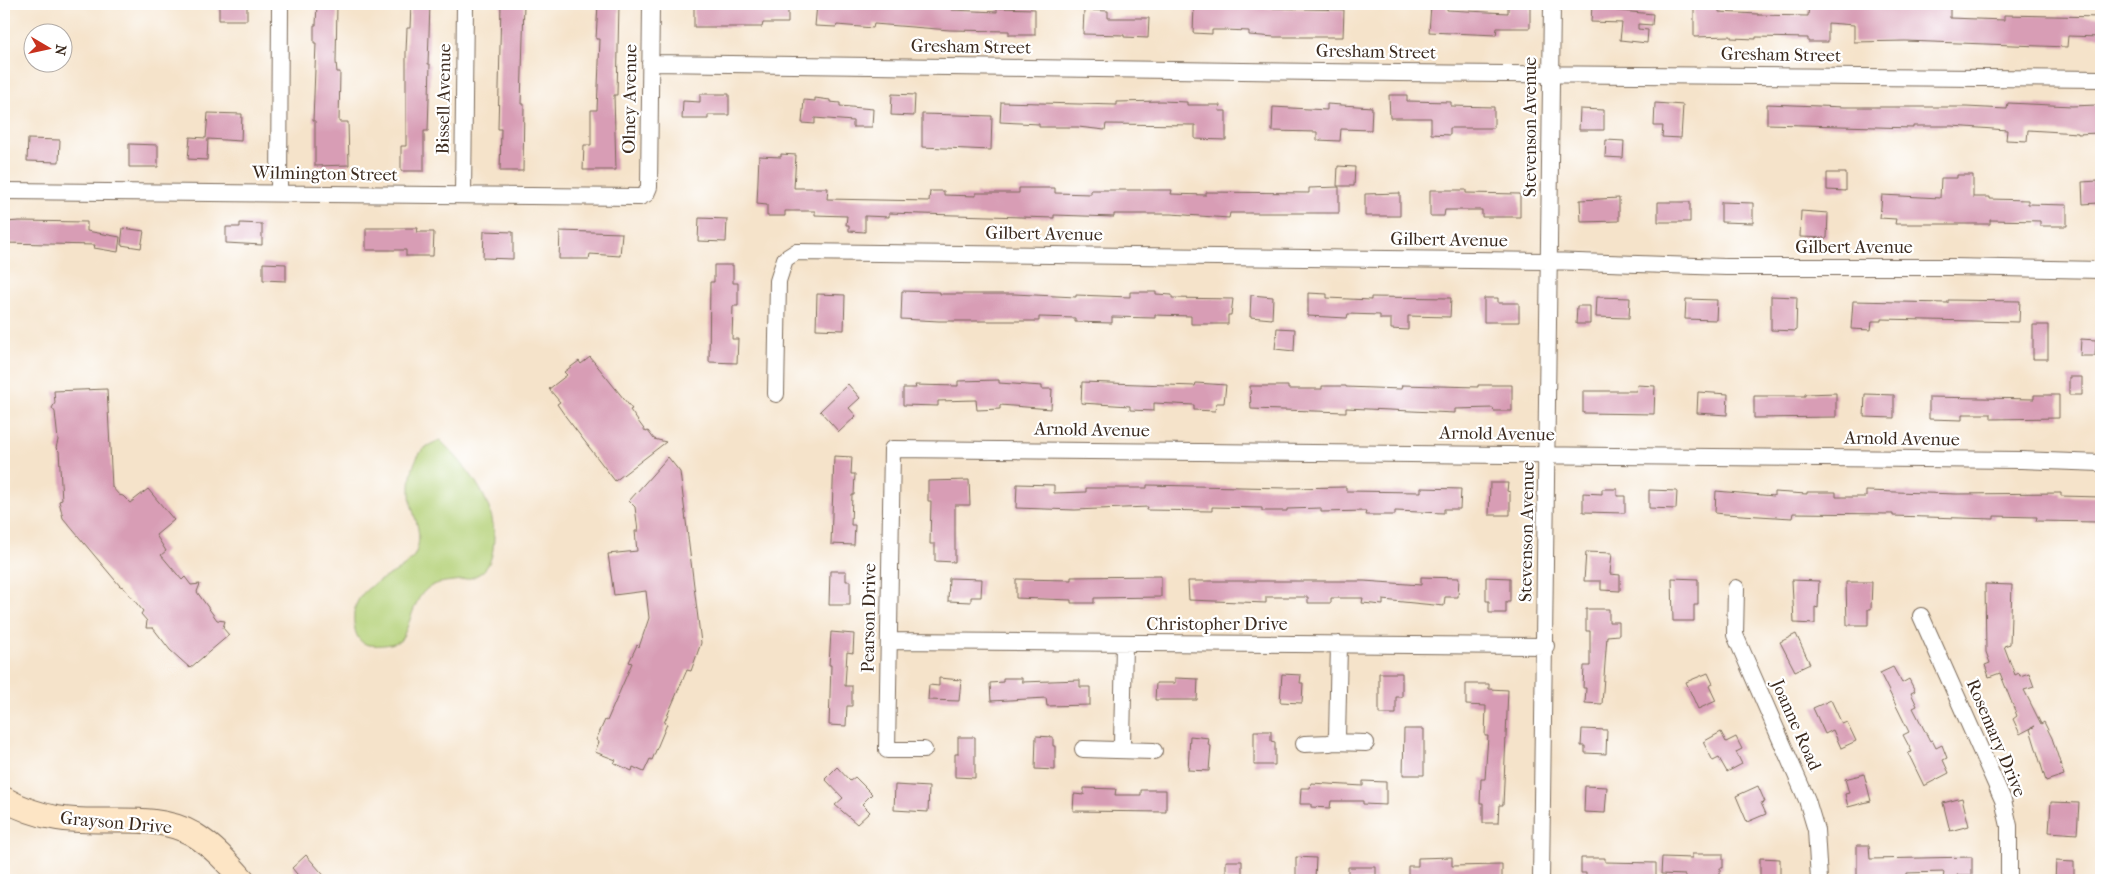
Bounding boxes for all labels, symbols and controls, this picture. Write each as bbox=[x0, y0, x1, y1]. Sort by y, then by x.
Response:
north arrow bbox=[22, 22, 72, 72]
street label: Gresham Street bbox=[911, 35, 1032, 59]
street label: Gresham Street bbox=[1316, 40, 1437, 64]
text: N bbox=[51, 43, 70, 57]
street label: Bissell Avenue bbox=[433, 43, 455, 155]
street label: Gresham Street bbox=[1721, 43, 1842, 67]
street label: Olney Avenue bbox=[619, 44, 641, 154]
street label: Stevenson Avenue bbox=[1520, 57, 1541, 197]
street label: Wilmington Street bbox=[251, 162, 399, 186]
street label: Gilbert Avenue bbox=[985, 222, 1103, 246]
street label: Gilbert Avenue bbox=[1390, 228, 1508, 252]
street label: Gilbert Avenue bbox=[1795, 237, 1913, 258]
street label: Arnold Avenue bbox=[1033, 418, 1150, 442]
street label: Arnold Avenue bbox=[1438, 422, 1555, 446]
street label: Arnold Avenue bbox=[1843, 427, 1960, 451]
street label: Stevenson Avenue bbox=[1515, 461, 1539, 602]
street label: Pearson Drive bbox=[858, 563, 880, 673]
street label: Christopher Drive bbox=[1146, 614, 1288, 635]
street label: Joanne Road bbox=[1766, 674, 1826, 774]
street label: Rosemary Drive bbox=[1962, 676, 2030, 800]
street label: Grayson Drive bbox=[59, 808, 173, 838]

